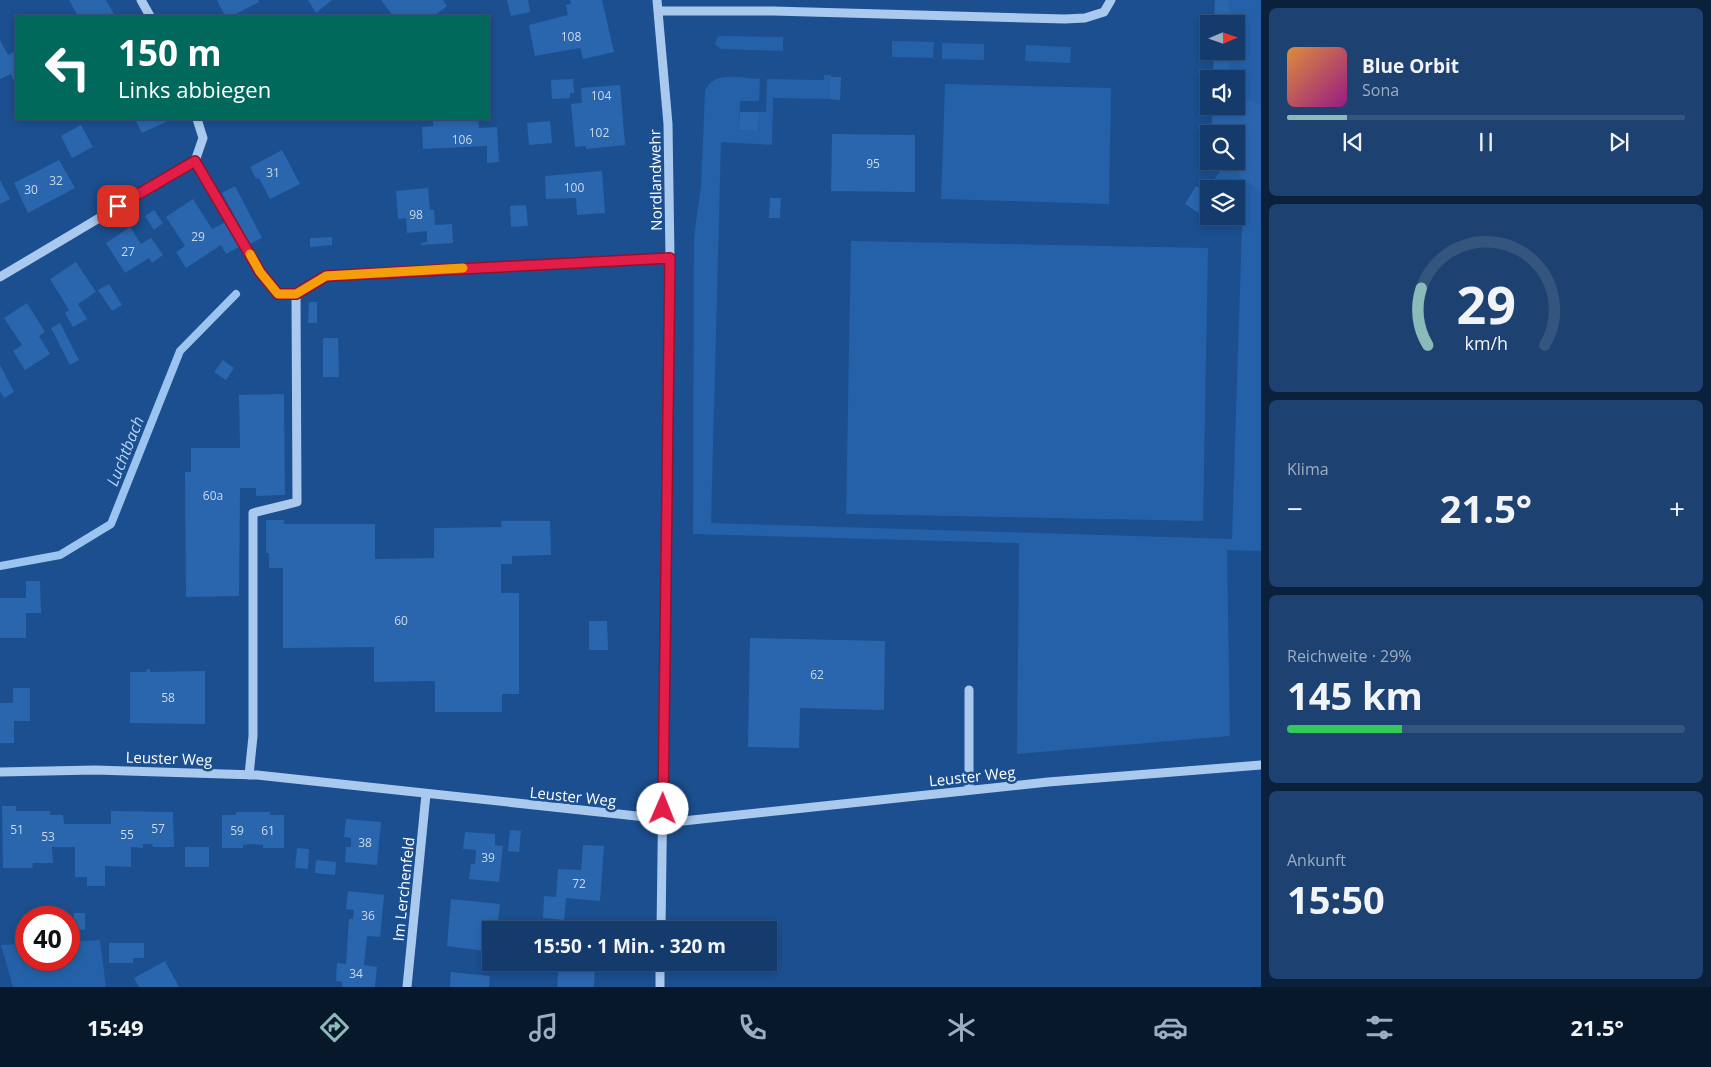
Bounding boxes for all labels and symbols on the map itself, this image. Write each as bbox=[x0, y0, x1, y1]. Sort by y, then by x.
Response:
north arrow bbox=[1200, 15, 1245, 60]
house number: 108 bbox=[561, 28, 581, 45]
house number: 104 bbox=[591, 87, 611, 104]
house number: 102 bbox=[589, 124, 609, 141]
street label: Nordlandwehr bbox=[644, 129, 666, 231]
house number: 106 bbox=[452, 131, 472, 148]
house number: 95 bbox=[866, 155, 880, 172]
house number: 31 bbox=[266, 164, 280, 181]
house number: 32 bbox=[49, 172, 63, 189]
house number: 100 bbox=[564, 179, 584, 196]
house number: 30 bbox=[24, 181, 38, 198]
pin bbox=[97, 185, 139, 227]
house number: 98 bbox=[409, 206, 423, 223]
house number: 29 bbox=[191, 228, 205, 245]
house number: 27 bbox=[121, 243, 135, 260]
water label: Luchtbach bbox=[101, 413, 149, 489]
house number: 60a bbox=[203, 487, 223, 504]
house number: 60 bbox=[394, 612, 408, 629]
house number: 62 bbox=[810, 666, 824, 683]
house number: 58 bbox=[161, 689, 175, 706]
street label: Leuster Weg bbox=[125, 746, 213, 770]
street label: Leuster Weg bbox=[928, 762, 1016, 790]
street label: Leuster Weg bbox=[529, 782, 617, 810]
position arrow bbox=[636, 782, 688, 834]
house number: 57 bbox=[151, 820, 165, 837]
house number: 51 bbox=[10, 821, 24, 838]
house number: 59 bbox=[230, 822, 244, 839]
house number: 61 bbox=[261, 822, 275, 839]
house number: 55 bbox=[120, 826, 134, 843]
house number: 53 bbox=[41, 828, 55, 845]
house number: 38 bbox=[358, 834, 372, 851]
street label: Im Lerchenfeld bbox=[388, 836, 418, 942]
house number: 39 bbox=[481, 849, 495, 866]
house number: 72 bbox=[572, 875, 586, 892]
speed limit sign: 40 bbox=[15, 906, 80, 971]
house number: 36 bbox=[361, 907, 375, 924]
house number: 34 bbox=[349, 965, 363, 982]

